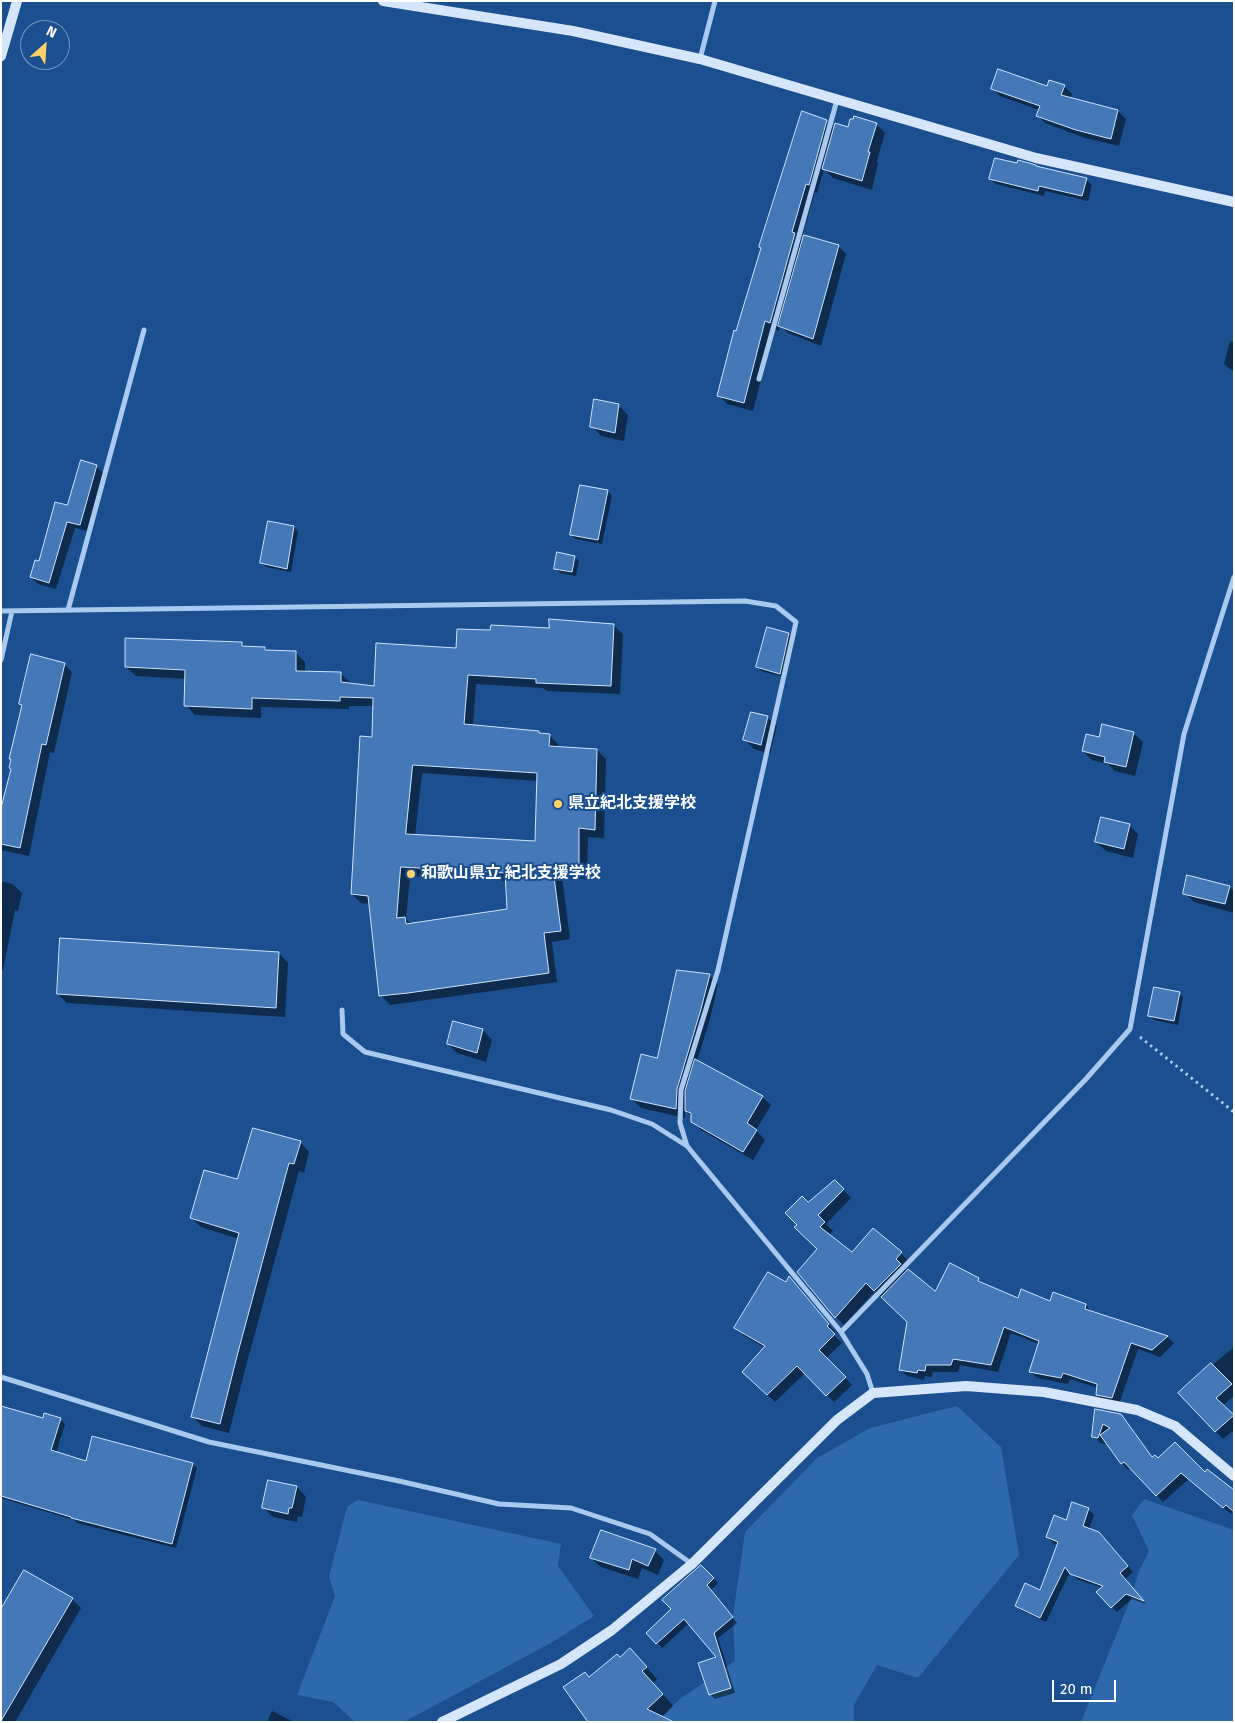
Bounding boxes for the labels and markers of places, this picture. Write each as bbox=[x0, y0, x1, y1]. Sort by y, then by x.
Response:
place label: 県立紀北支援学校 bbox=[568, 794, 696, 814]
marker: 県立紀北支援学校 bbox=[552, 798, 564, 810]
place label: 和歌山県立 紀北支援学校 bbox=[421, 864, 601, 884]
marker: 和歌山県立 紀北支援学校 bbox=[405, 868, 417, 880]

